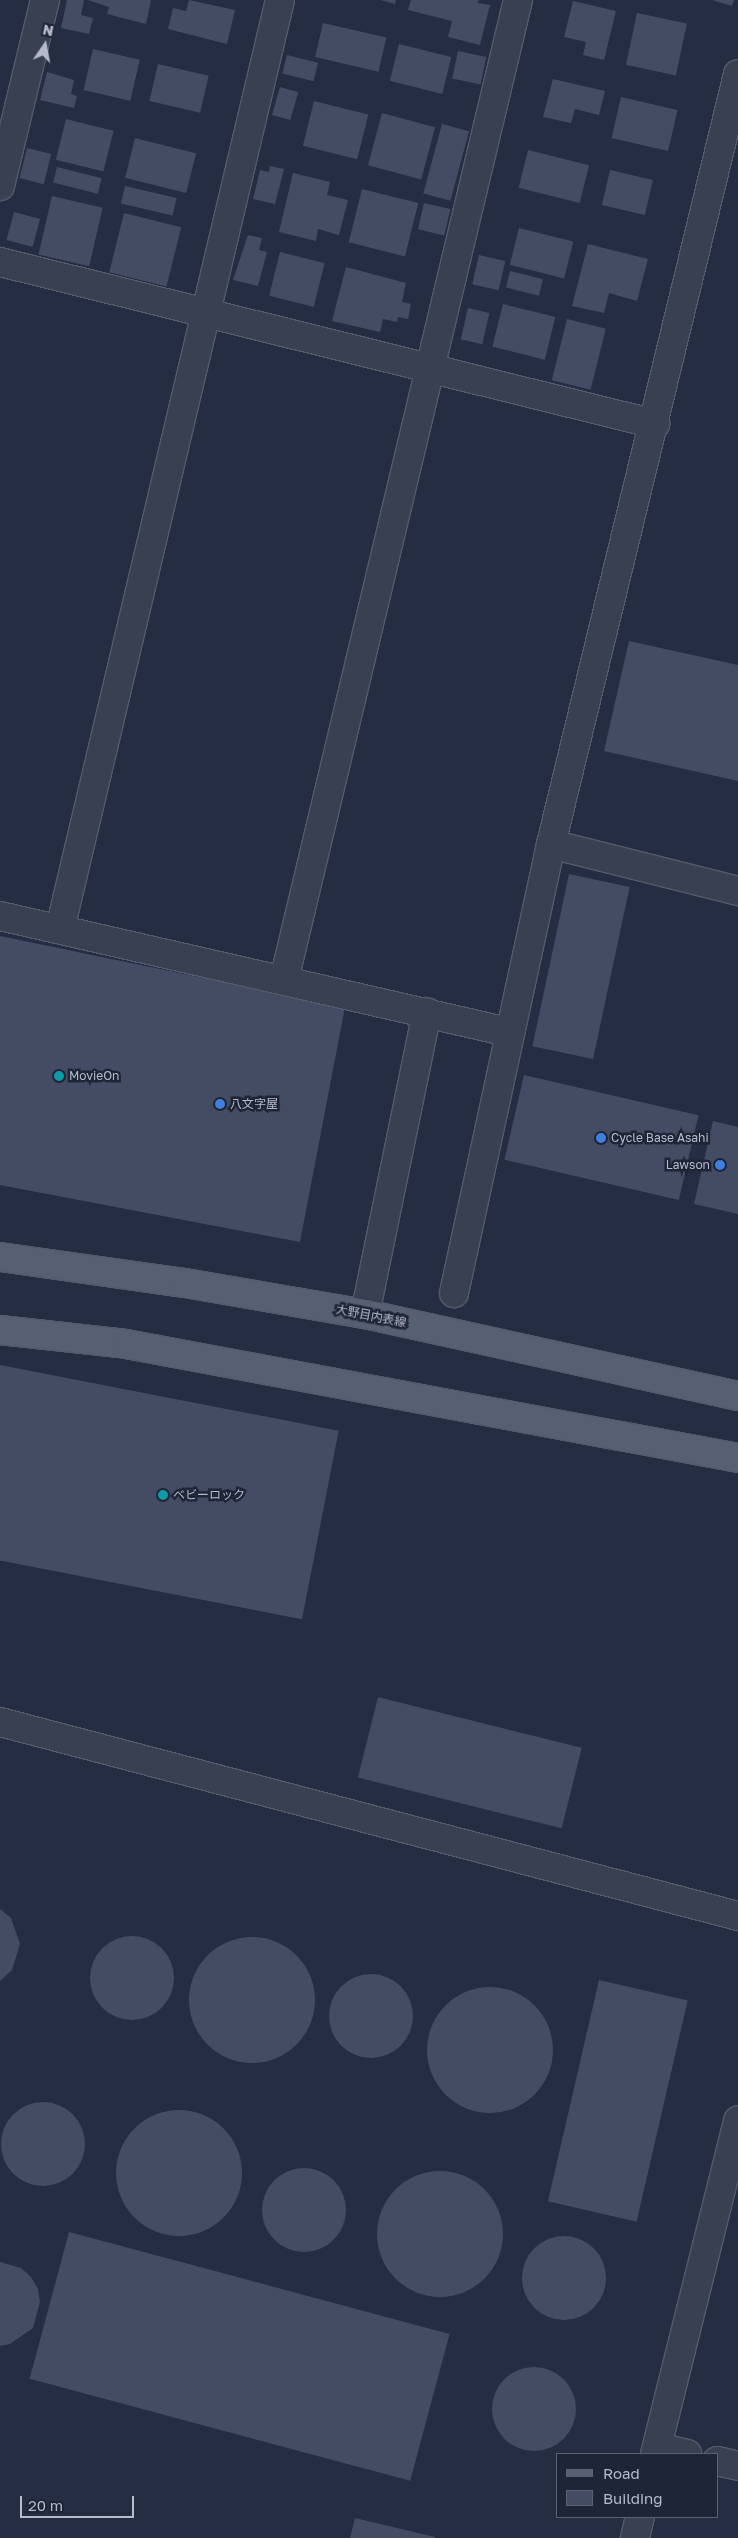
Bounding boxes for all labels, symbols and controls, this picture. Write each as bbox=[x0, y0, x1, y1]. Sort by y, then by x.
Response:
north arrow bbox=[20, 20, 70, 70]
text: N bbox=[41, 20, 55, 39]
place label: MovieOn bbox=[69, 1069, 119, 1083]
marker: MovieOn bbox=[53, 1070, 65, 1082]
place label: 八文字屋 bbox=[230, 1097, 278, 1111]
marker: 八文字屋 bbox=[214, 1098, 226, 1110]
place label: Cycle Base Asahi bbox=[611, 1131, 709, 1145]
marker: Cycle Base Asahi bbox=[595, 1132, 607, 1144]
place label: Lawson bbox=[666, 1158, 710, 1172]
marker: Lawson bbox=[714, 1159, 726, 1171]
street label: 大野目内表線 bbox=[334, 1302, 408, 1330]
place label: ベビーロック bbox=[173, 1488, 245, 1502]
marker: ベビーロック bbox=[157, 1489, 169, 1501]
legend bbox=[556, 2453, 718, 2518]
text: Road bbox=[603, 2464, 640, 2482]
scale bar bbox=[22, 2486, 136, 2518]
text: Building bbox=[603, 2489, 663, 2507]
text: 20 m bbox=[28, 2496, 63, 2514]

